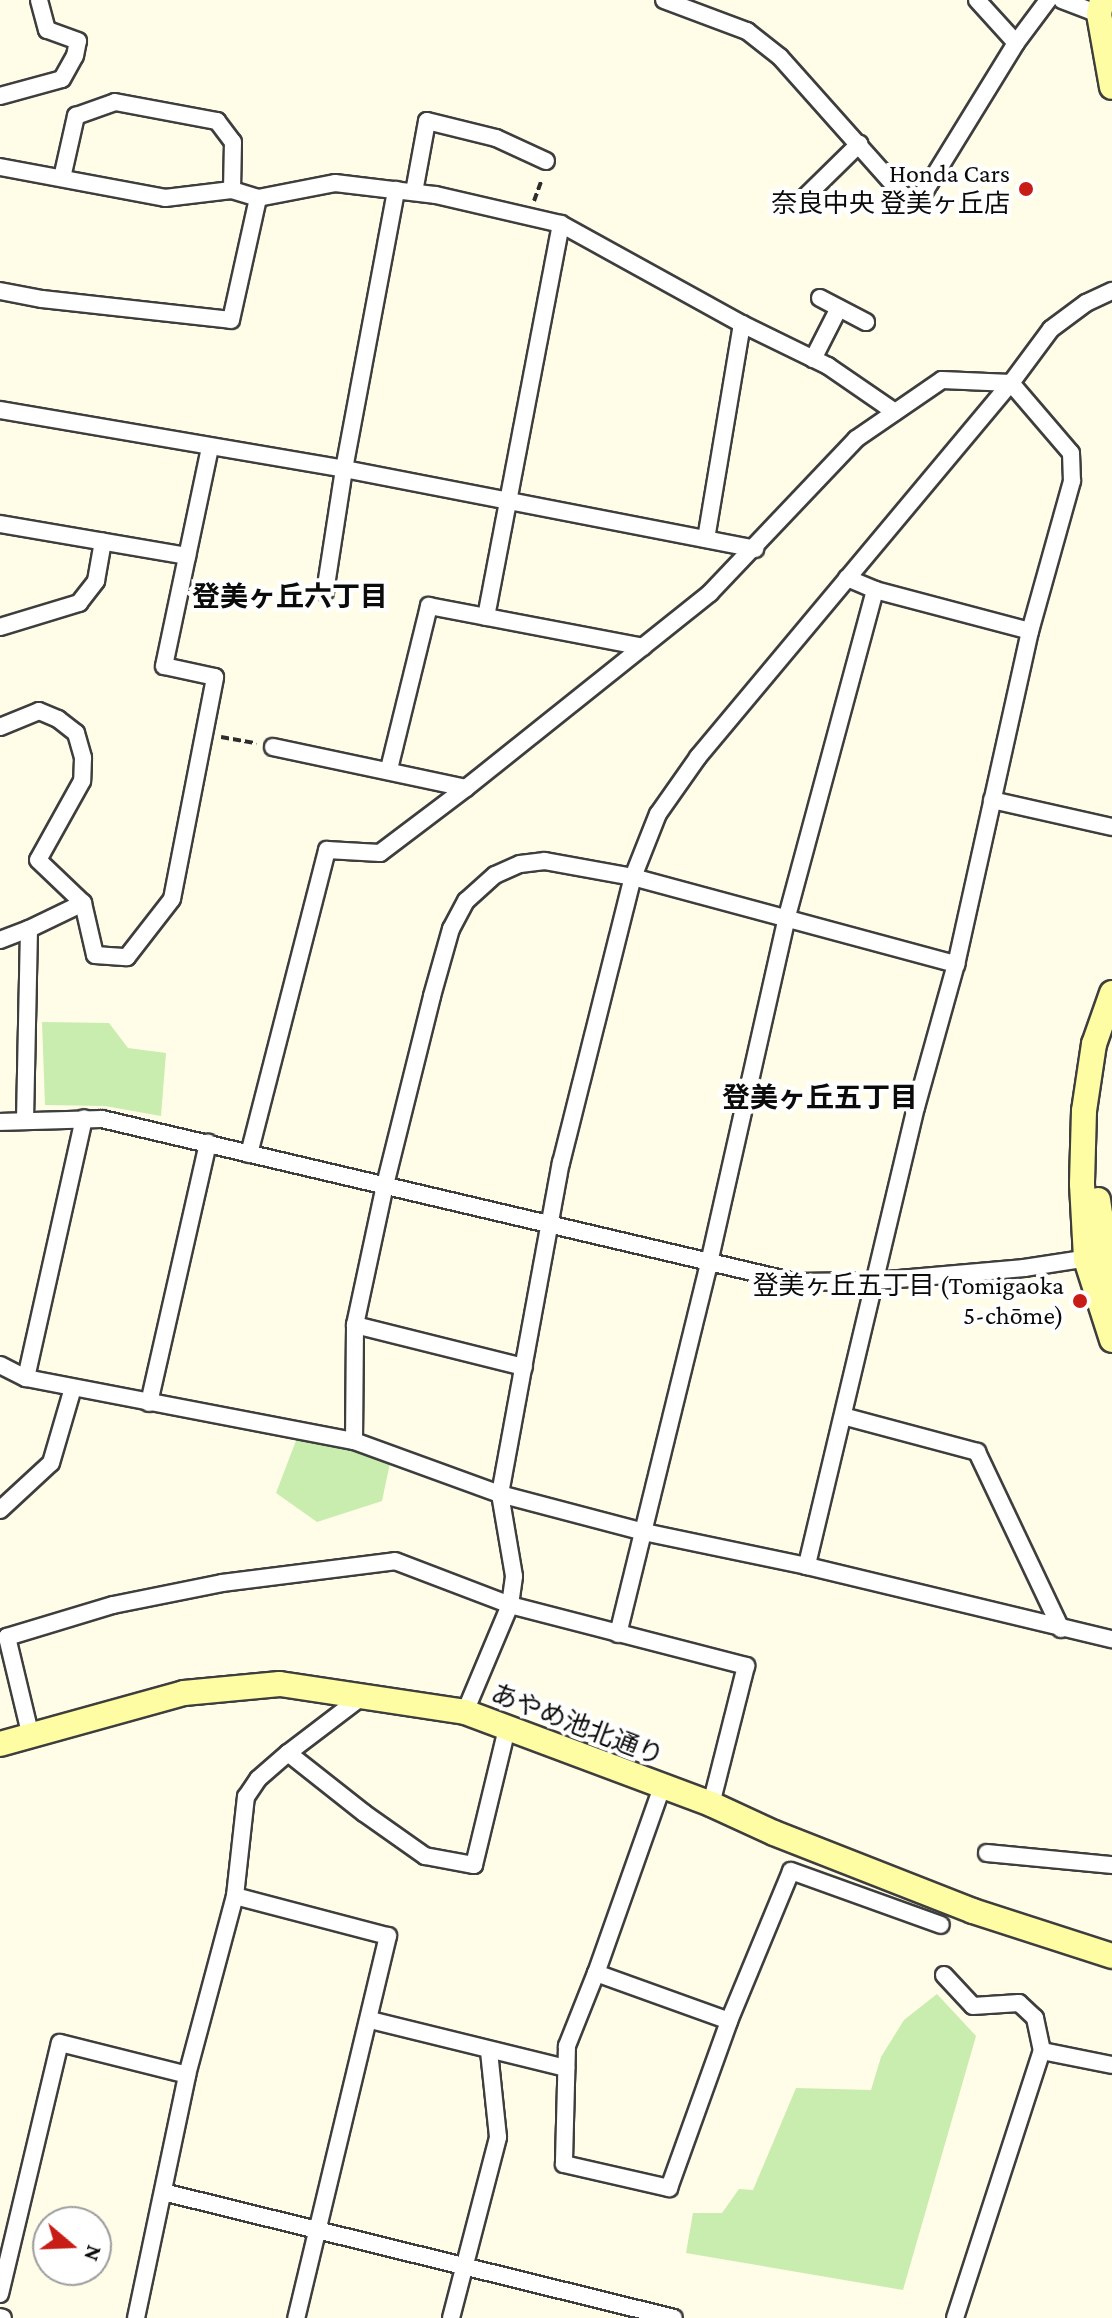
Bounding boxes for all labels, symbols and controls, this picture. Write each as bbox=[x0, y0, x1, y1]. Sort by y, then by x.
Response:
place label: Honda Cars 奈良中央 登美ヶ丘店 bbox=[771, 158, 1010, 220]
marker: Honda Cars 奈良中央 登美ヶ丘店 bbox=[1017, 180, 1035, 198]
district label: 登美ヶ丘六丁目 bbox=[192, 580, 388, 614]
district label: 登美ヶ丘五丁目 bbox=[722, 1081, 918, 1115]
place label: 登美ヶ丘五丁目 (Tomigaoka 5-chōme) bbox=[753, 1270, 1064, 1332]
marker: 登美ヶ丘五丁目 (Tomigaoka 5-chōme) bbox=[1071, 1292, 1089, 1310]
street label: あやめ池北通り bbox=[486, 1678, 668, 1772]
north arrow bbox=[32, 2206, 112, 2286]
text: N bbox=[79, 2242, 108, 2264]

